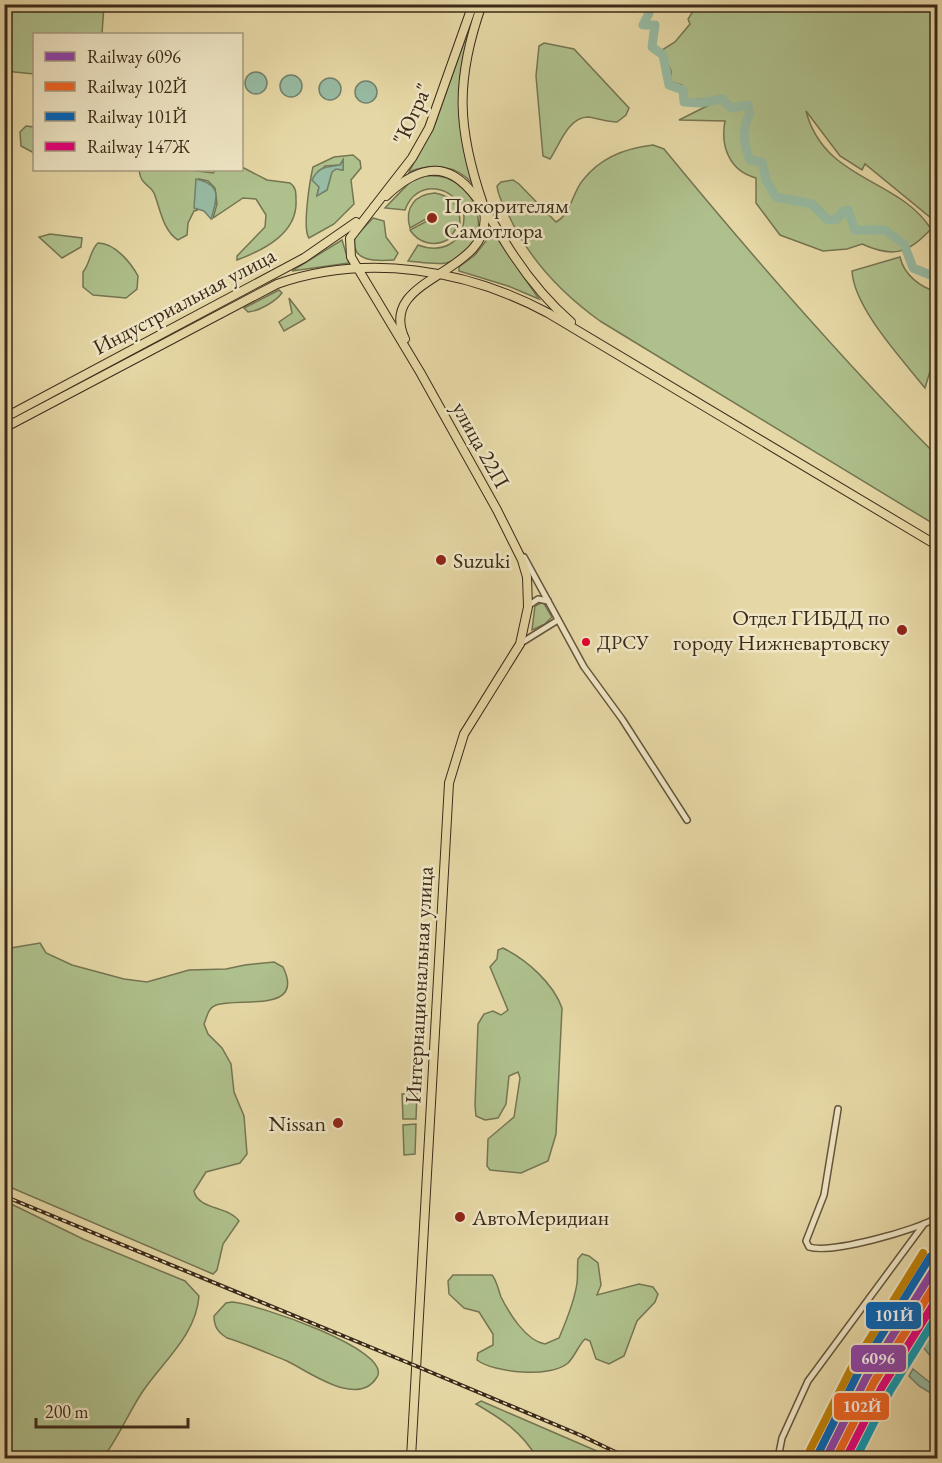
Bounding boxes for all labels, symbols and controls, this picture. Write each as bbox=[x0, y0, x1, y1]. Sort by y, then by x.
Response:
legend bbox=[33, 33, 243, 171]
text: Railway 6096 bbox=[87, 45, 181, 68]
text: Railway 102Й bbox=[87, 75, 187, 98]
street label: "Югра" bbox=[386, 79, 438, 149]
text: Railway 101Й bbox=[87, 105, 187, 128]
text: Railway 147Ж bbox=[87, 135, 190, 158]
place label: Покорителям Самотлора bbox=[444, 191, 569, 245]
marker: Покорителям Самотлора bbox=[425, 211, 439, 225]
street label: Индустриальная улица bbox=[88, 240, 281, 361]
street label: улица 22П bbox=[445, 396, 517, 494]
place label: Suzuki bbox=[453, 546, 510, 575]
marker: Suzuki bbox=[434, 553, 448, 567]
place label: Отдел ГИБДД по городу Нижневартовску bbox=[673, 603, 890, 657]
marker: Отдел ГИБДД по городу Нижневартовску bbox=[895, 623, 909, 637]
place label: ДРСУ bbox=[597, 629, 649, 655]
marker: ДРСУ bbox=[580, 636, 592, 648]
street label: Интернациональная улица bbox=[398, 865, 440, 1104]
place label: Nissan bbox=[269, 1109, 326, 1138]
marker: Nissan bbox=[331, 1116, 345, 1130]
place label: АвтоМеридиан bbox=[471, 1203, 609, 1232]
marker: АвтоМеридиан bbox=[453, 1210, 467, 1224]
line badge: 101Й bbox=[865, 1301, 922, 1330]
text: 101Й bbox=[875, 1305, 913, 1326]
line badge: 6096 bbox=[850, 1344, 907, 1373]
text: 6096 bbox=[861, 1348, 895, 1369]
scale bar bbox=[36, 1391, 188, 1429]
line badge: 102Й bbox=[833, 1392, 890, 1421]
text: 102Й bbox=[843, 1396, 881, 1417]
text: 200 m bbox=[45, 1400, 89, 1423]

